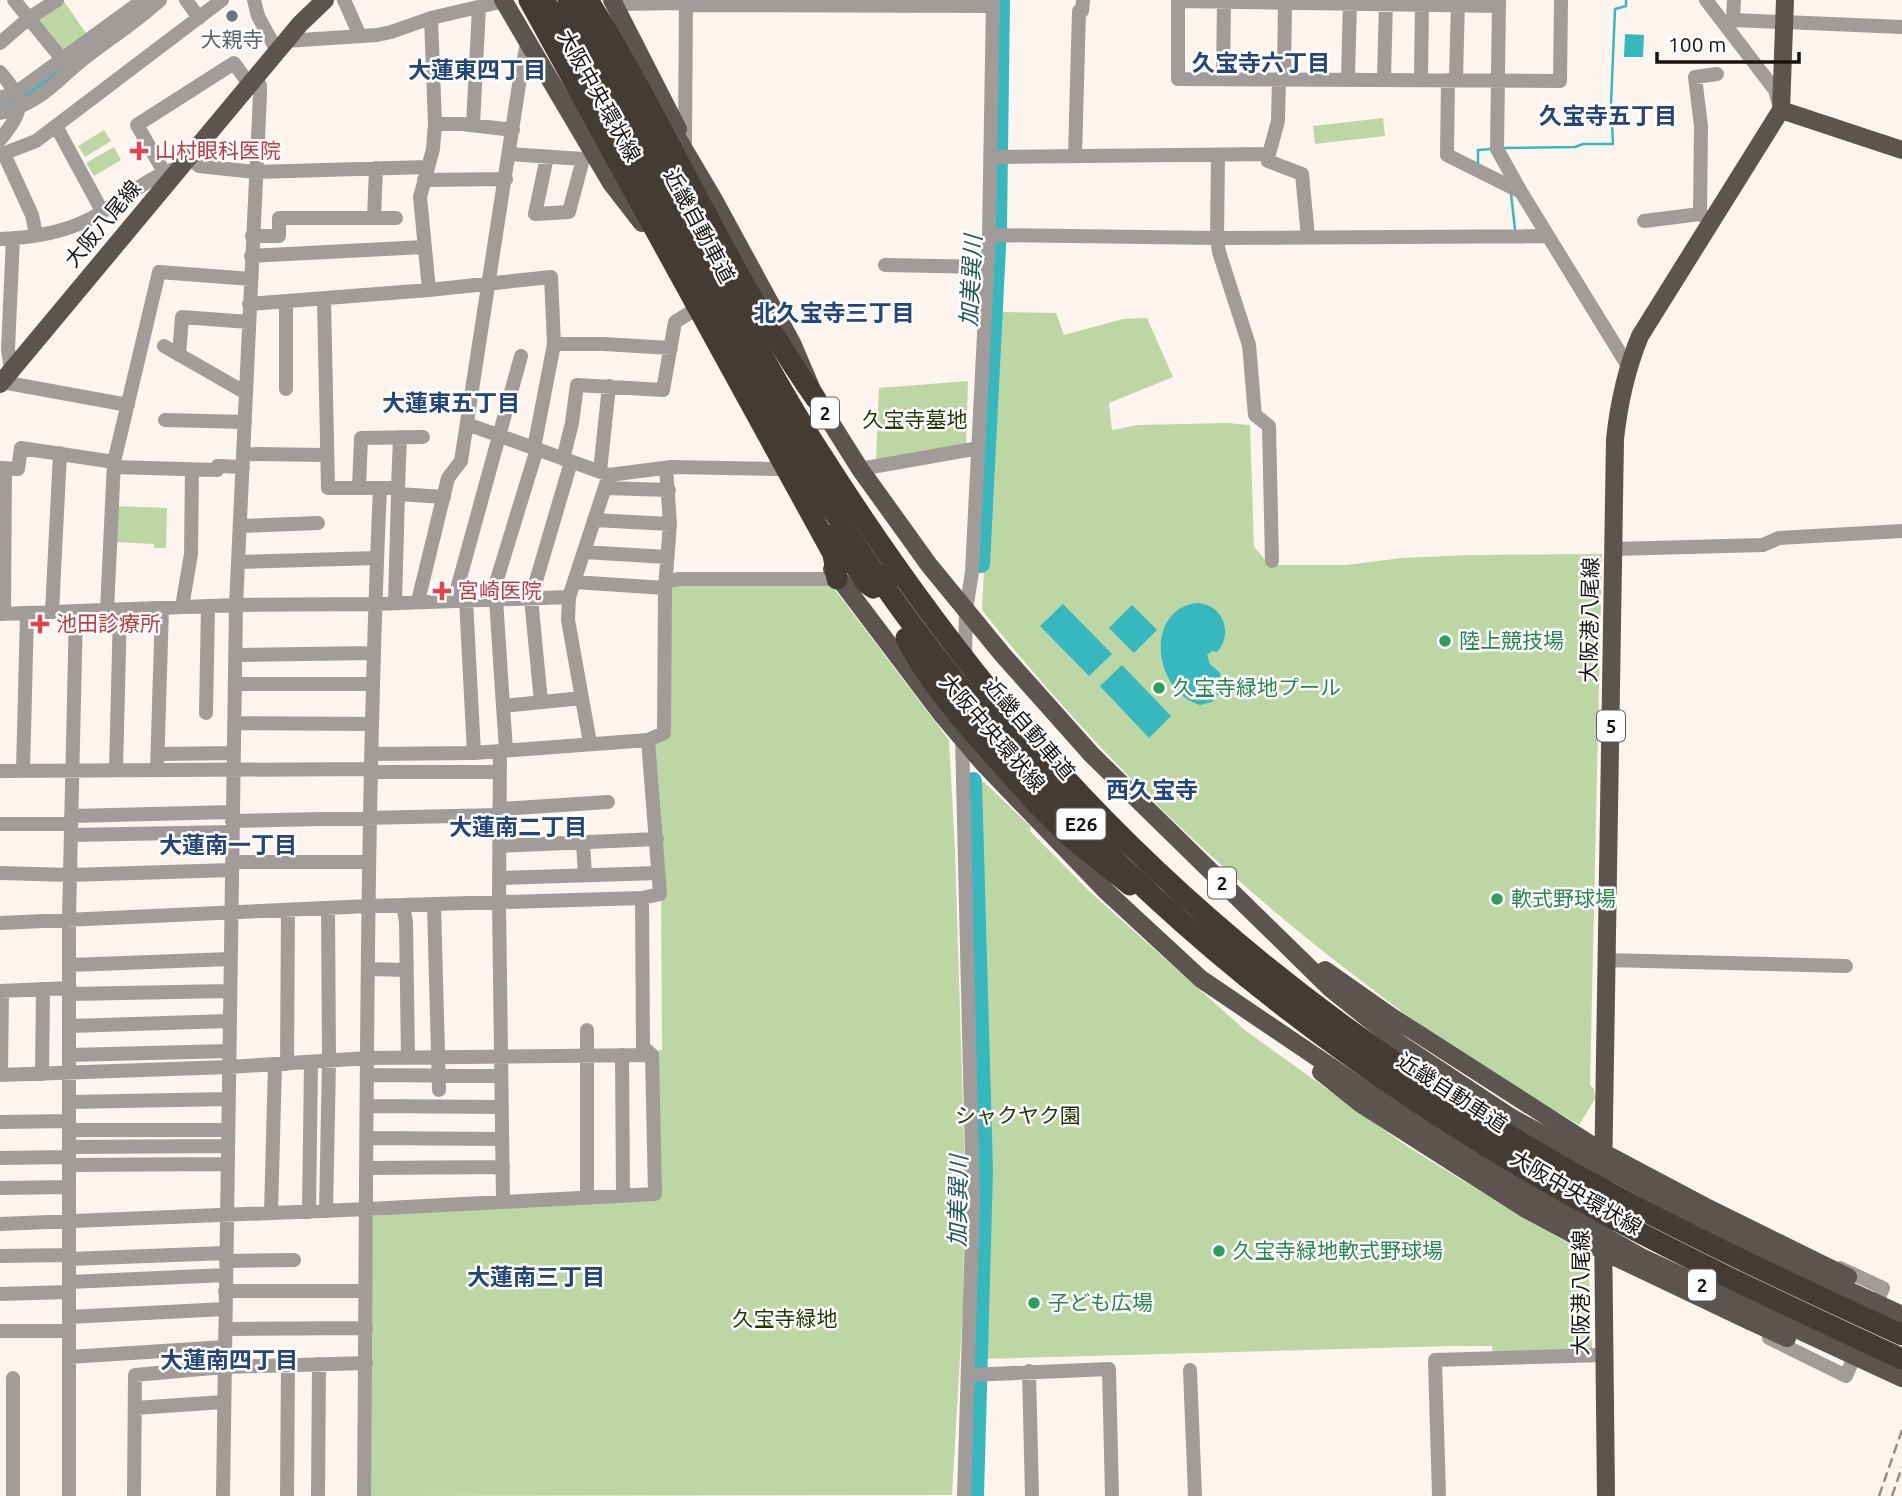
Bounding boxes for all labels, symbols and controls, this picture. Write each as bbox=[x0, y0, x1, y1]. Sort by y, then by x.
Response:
marker: 大親寺 bbox=[224, 8, 240, 24]
scale bar bbox=[1657, 21, 1799, 65]
street label: 大阪中央環状線 bbox=[554, 25, 646, 166]
place label: 大親寺 bbox=[201, 27, 264, 51]
text: 100 m bbox=[1668, 32, 1726, 56]
district label: 久宝寺六丁目 bbox=[1192, 50, 1330, 75]
district label: 大蓮東四丁目 bbox=[408, 57, 546, 82]
district label: 久宝寺五丁目 bbox=[1539, 103, 1677, 128]
place label: 山村眼科医院 bbox=[155, 138, 281, 162]
marker: 山村眼科医院 bbox=[129, 141, 149, 161]
street label: 近畿自動車道 bbox=[660, 164, 740, 287]
street label: 大阪八尾線 bbox=[59, 175, 145, 271]
water label: 加美巽川 bbox=[956, 231, 986, 328]
district label: 北久宝寺三丁目 bbox=[754, 300, 915, 325]
district label: 大蓮東五丁目 bbox=[382, 390, 520, 415]
road number: 2 bbox=[811, 398, 839, 428]
park label: 久宝寺墓地 bbox=[863, 407, 968, 431]
street label: 大阪港八尾線 bbox=[1576, 557, 1602, 683]
place label: 宮崎医院 bbox=[458, 578, 542, 602]
marker: 宮崎医院 bbox=[432, 581, 452, 601]
place label: 池田診療所 bbox=[56, 611, 161, 635]
marker: 池田診療所 bbox=[30, 614, 50, 634]
place label: 陸上競技場 bbox=[1459, 628, 1564, 652]
marker: 陸上競技場 bbox=[1437, 633, 1453, 649]
street label: 大阪中央環状線 bbox=[935, 669, 1050, 796]
street label: 近畿自動車道 bbox=[979, 673, 1080, 784]
place label: 久宝寺緑地プール bbox=[1173, 675, 1341, 699]
marker: 久宝寺緑地プール bbox=[1151, 680, 1167, 696]
road number: 5 bbox=[1597, 710, 1625, 741]
district label: 西久宝寺 bbox=[1106, 777, 1198, 802]
road number: E26 bbox=[1056, 808, 1106, 839]
district label: 大蓮南二丁目 bbox=[449, 814, 587, 839]
district label: 大蓮南一丁目 bbox=[159, 832, 297, 857]
road number: 2 bbox=[1208, 868, 1236, 898]
place label: 軟式野球場 bbox=[1511, 886, 1616, 910]
marker: 軟式野球場 bbox=[1489, 891, 1505, 907]
street label: 近畿自動車道 bbox=[1393, 1048, 1512, 1137]
park label: シャクヤク園 bbox=[955, 1103, 1081, 1127]
street label: 大阪中央環状線 bbox=[1507, 1145, 1646, 1239]
water label: 加美巽川 bbox=[944, 1152, 971, 1247]
street label: 大阪港八尾線 bbox=[1568, 1230, 1592, 1356]
place label: 久宝寺緑地軟式野球場 bbox=[1233, 1238, 1443, 1262]
marker: 久宝寺緑地軟式野球場 bbox=[1211, 1243, 1227, 1259]
district label: 大蓮南三丁目 bbox=[467, 1264, 605, 1289]
road number: 2 bbox=[1688, 1270, 1716, 1301]
place label: 子ども広場 bbox=[1048, 1290, 1153, 1314]
marker: 子ども広場 bbox=[1026, 1295, 1042, 1311]
park label: 久宝寺緑地 bbox=[733, 1306, 838, 1330]
district label: 大蓮南四丁目 bbox=[160, 1347, 298, 1372]

